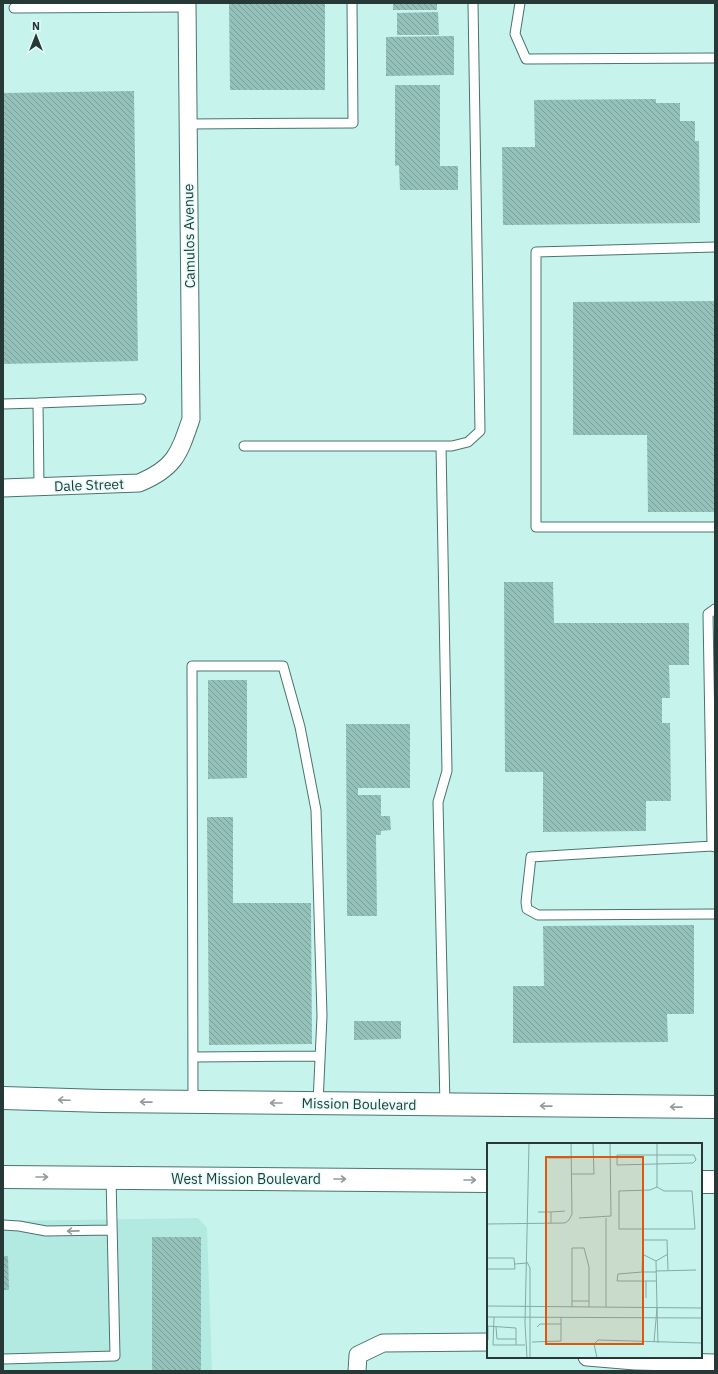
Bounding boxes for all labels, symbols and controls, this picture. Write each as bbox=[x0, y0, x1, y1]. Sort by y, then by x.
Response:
north arrow bbox=[16, 16, 56, 56]
text: N bbox=[32, 19, 40, 33]
street label: Camulos Avenue bbox=[179, 183, 199, 289]
street label: Dale Street bbox=[54, 475, 124, 495]
street label: Mission Boulevard bbox=[301, 1094, 417, 1114]
one-way arrow bbox=[58, 1096, 71, 1104]
one-way arrow bbox=[140, 1098, 153, 1106]
one-way arrow bbox=[270, 1099, 283, 1107]
one-way arrow bbox=[540, 1102, 553, 1110]
one-way arrow bbox=[670, 1103, 683, 1111]
inset map bbox=[487, 1143, 702, 1358]
street label: West Mission Boulevard bbox=[171, 1170, 321, 1188]
one-way arrow bbox=[35, 1173, 48, 1181]
one-way arrow bbox=[333, 1175, 346, 1183]
one-way arrow bbox=[463, 1176, 476, 1184]
one-way arrow bbox=[67, 1227, 80, 1235]

